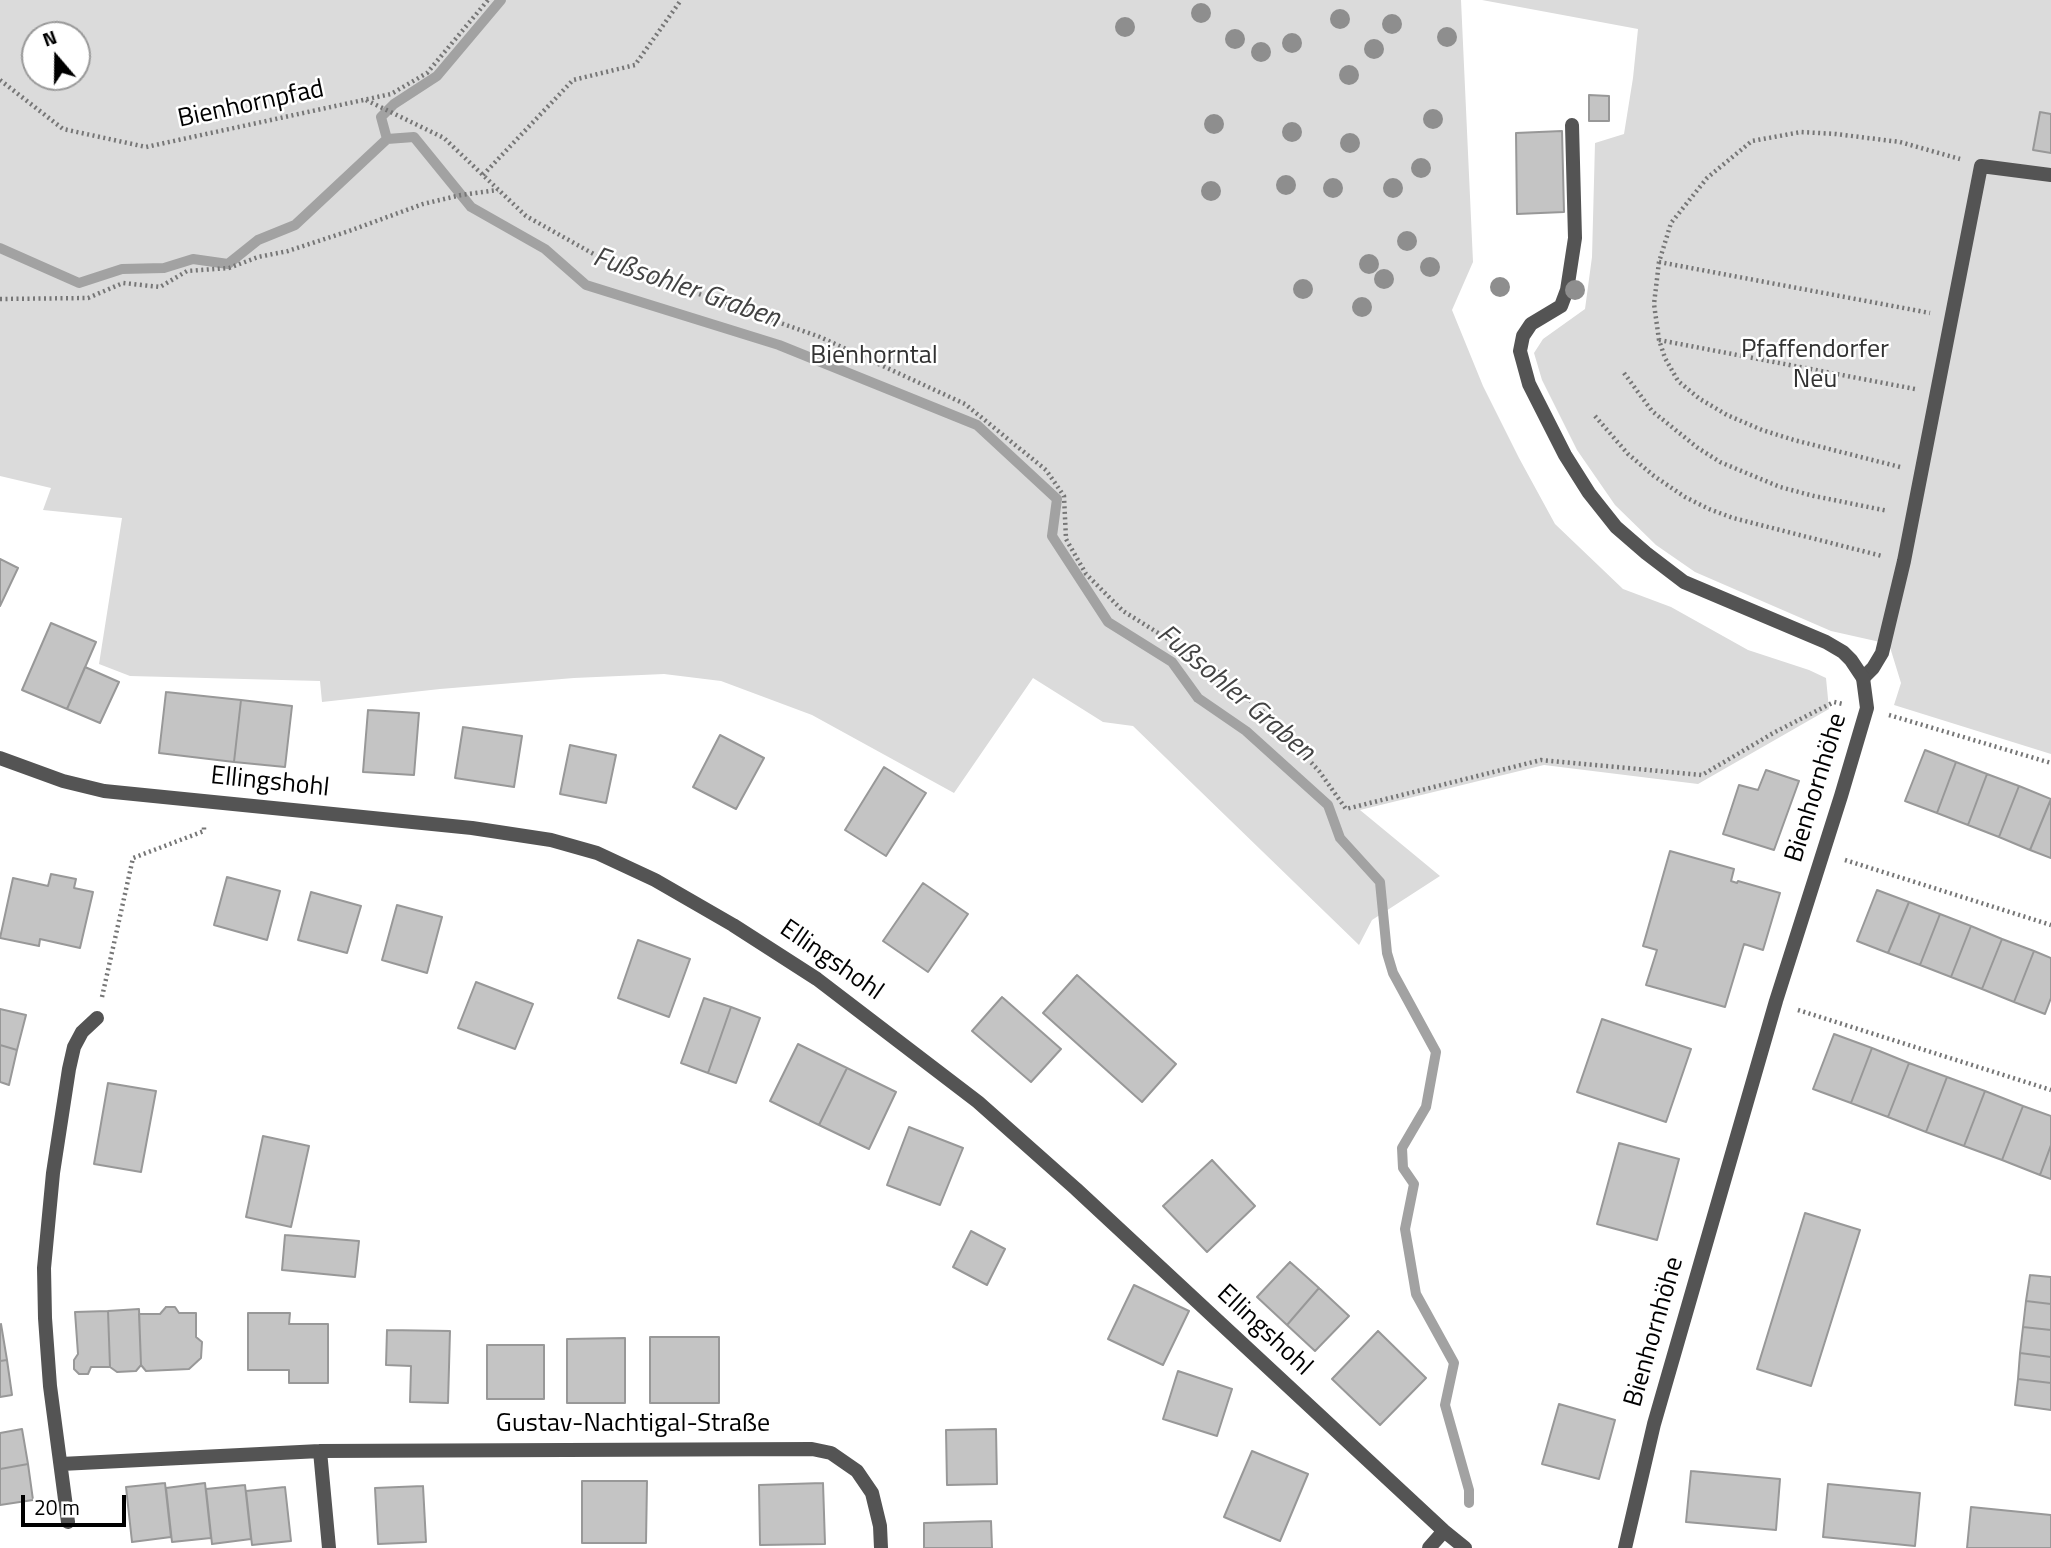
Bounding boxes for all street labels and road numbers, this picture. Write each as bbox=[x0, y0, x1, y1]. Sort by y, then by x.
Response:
street label: Bienhornpfad bbox=[175, 74, 327, 136]
street label: Bienhornhöhe bbox=[1780, 710, 1854, 866]
street label: Ellingshohl bbox=[209, 761, 331, 805]
street label: Ellingshohl bbox=[773, 914, 889, 1008]
street label: Bienhornhöhe bbox=[1619, 1254, 1691, 1410]
street label: Ellingshohl bbox=[1210, 1279, 1318, 1383]
street label: Gustav-Nachtigal-Straße bbox=[496, 1409, 770, 1441]

